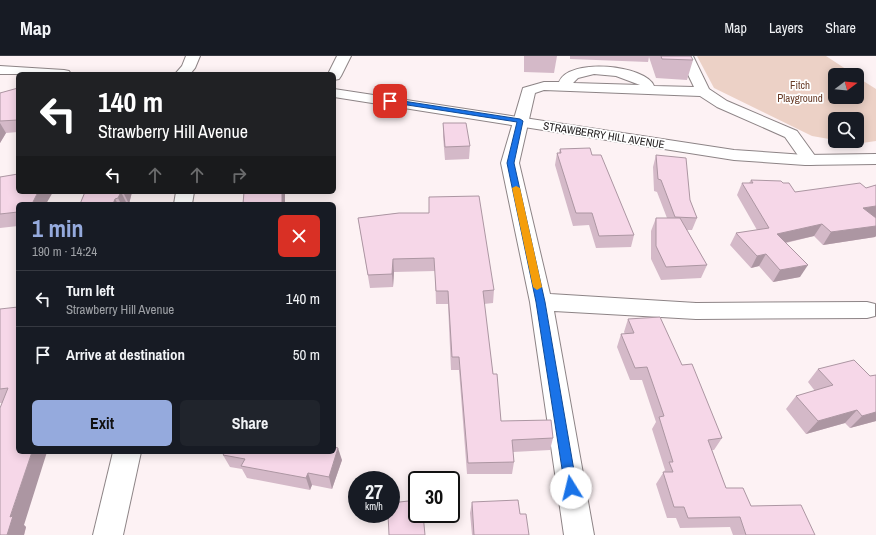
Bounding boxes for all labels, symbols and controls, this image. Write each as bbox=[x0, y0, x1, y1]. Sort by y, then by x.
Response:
text: Map bbox=[20, 15, 51, 41]
text: Map bbox=[725, 19, 747, 37]
text: Layers bbox=[769, 19, 803, 37]
text: Share bbox=[825, 19, 856, 37]
north arrow bbox=[828, 68, 864, 104]
map controls bbox=[828, 68, 864, 148]
park label: Fitch Playground bbox=[777, 78, 823, 105]
text: 140 m bbox=[98, 83, 163, 121]
pin bbox=[373, 84, 407, 118]
icon: left bbox=[32, 88, 84, 140]
icon: arrive bbox=[379, 90, 401, 112]
button: search bbox=[828, 112, 864, 148]
street label: STRAWBERRY HILL AVENUE bbox=[542, 118, 666, 152]
text: Strawberry Hill Avenue bbox=[98, 119, 248, 144]
icon: left bbox=[102, 164, 124, 186]
icon: ahead bbox=[144, 164, 166, 186]
icon: ahead bbox=[186, 164, 208, 186]
icon: right bbox=[228, 164, 250, 186]
text: 1 min bbox=[32, 212, 83, 244]
button: close bbox=[278, 215, 320, 257]
text: 190 m · 14:24 bbox=[32, 243, 97, 260]
text: Turn left bbox=[66, 280, 114, 301]
icon: left bbox=[32, 288, 54, 310]
text: 140 m bbox=[286, 288, 320, 309]
text: Strawberry Hill Avenue bbox=[66, 301, 174, 318]
icon: arrive bbox=[32, 344, 54, 366]
text: Arrive at destination bbox=[66, 344, 185, 365]
text: 50 m bbox=[293, 344, 320, 365]
button: Exit bbox=[32, 400, 172, 446]
button: Share bbox=[180, 400, 320, 446]
position arrow bbox=[550, 467, 592, 509]
speed limit sign: 30 bbox=[408, 471, 460, 523]
text: 27 bbox=[365, 478, 383, 505]
text: km/h bbox=[365, 500, 383, 513]

